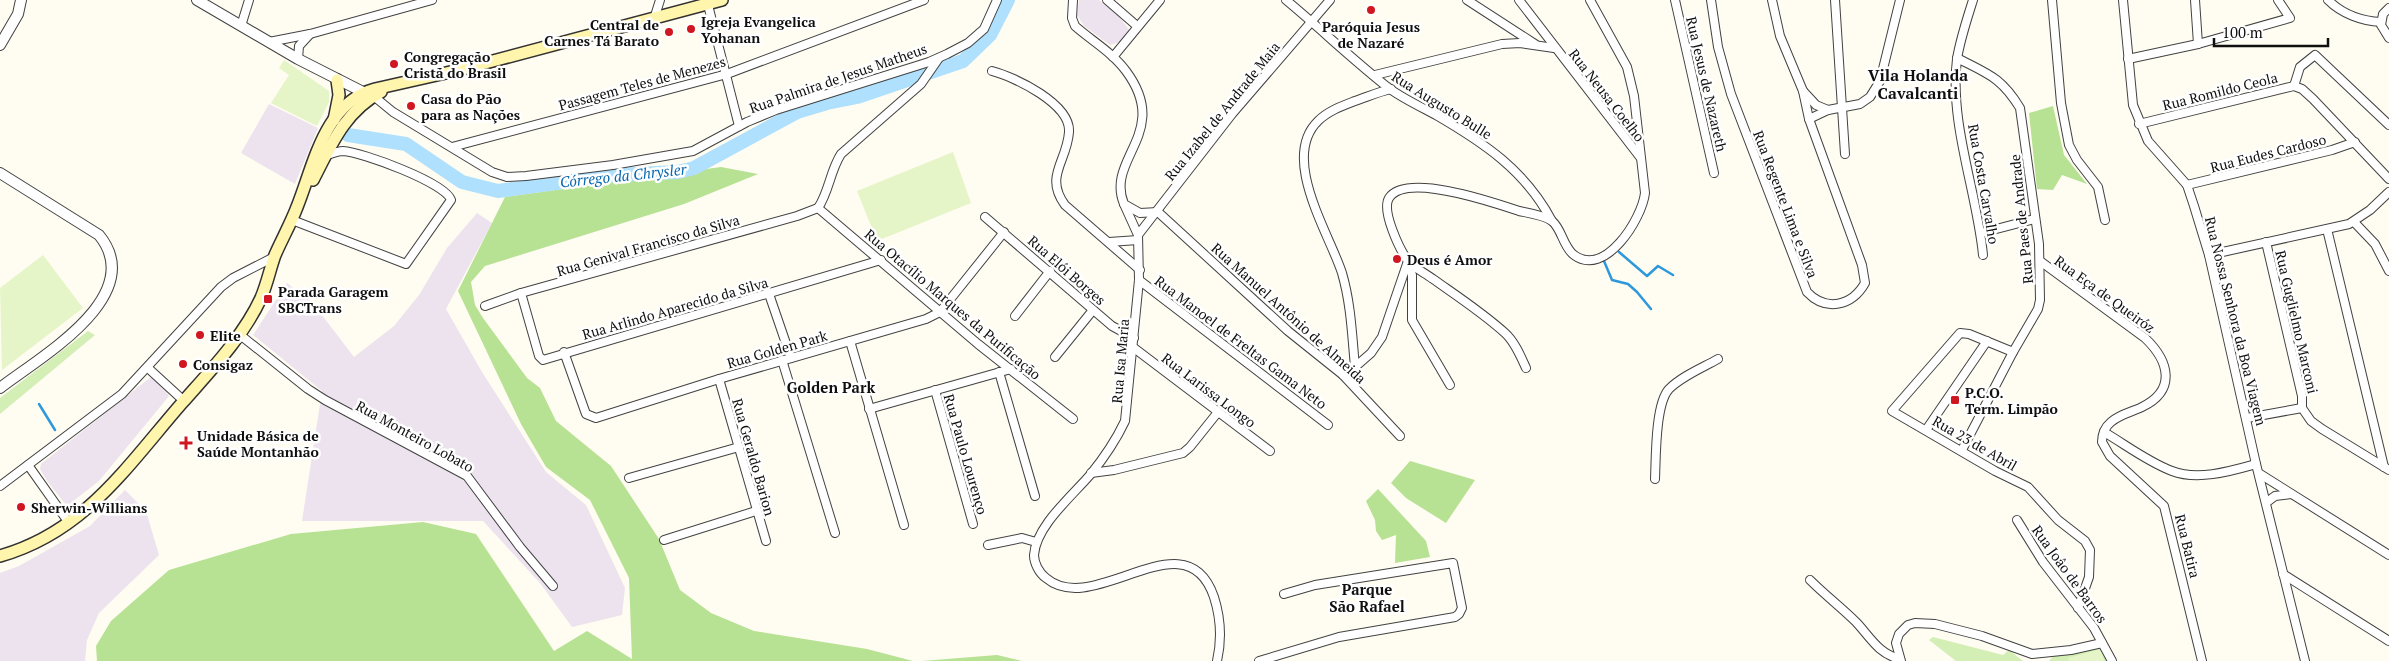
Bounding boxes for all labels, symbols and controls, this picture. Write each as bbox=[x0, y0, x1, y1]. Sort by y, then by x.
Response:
marker: Paróquia Jesus de Nazaré bbox=[1365, 4, 1377, 16]
place label: Igreja Evangelica Yohanan bbox=[701, 12, 816, 47]
place label: Central de Carnes Tá Barato bbox=[544, 15, 659, 50]
street label: Rua Jesus de Nazareth bbox=[1682, 15, 1732, 153]
scale bar bbox=[2214, 15, 2328, 47]
place label: Paróquia Jesus de Nazaré bbox=[1322, 17, 1420, 52]
text: 100 m bbox=[2222, 22, 2263, 42]
marker: Igreja Evangelica Yohanan bbox=[685, 23, 697, 35]
marker: Central de Carnes Tá Barato bbox=[663, 26, 675, 38]
street label: Rua Izabel de Andrade Maia bbox=[1160, 38, 1284, 184]
street label: Rua Palmira de Jesus Matheus bbox=[747, 39, 929, 117]
street label: Rua Neusa Coelho bbox=[1565, 45, 1649, 146]
place label: Congregação Cristã do Brasil bbox=[404, 47, 507, 82]
street label: Passagem Teles de Menezes bbox=[556, 52, 728, 114]
marker: Congregação Cristã do Brasil bbox=[388, 58, 400, 70]
district label: Vila Holanda Cavalcanti bbox=[1868, 64, 1968, 104]
street label: Rua Augusto Bulle bbox=[1388, 67, 1496, 143]
street label: Rua Romildo Ceola bbox=[2160, 68, 2280, 114]
place label: Casa do Pão para as Nações bbox=[421, 89, 520, 124]
marker: Casa do Pão para as Nações bbox=[405, 100, 417, 112]
street label: Rua Costa Carvalho bbox=[1964, 122, 2004, 246]
street label: Rua Regente Lima e Silva bbox=[1749, 128, 1823, 280]
street label: Rua Eudes Cardoso bbox=[2208, 129, 2328, 177]
street label: Rua Paes de Andrade bbox=[2005, 153, 2037, 285]
water label: Córrego da Chrysler bbox=[559, 158, 688, 192]
street label: Rua Genival Francisco da Silva bbox=[554, 210, 742, 280]
street label: Rua Nossa Senhora da Boa Viagem bbox=[2201, 215, 2271, 427]
street label: Rua Otacílio Marques da Purificação bbox=[861, 225, 1045, 384]
street label: Rua Elói Borges bbox=[1024, 231, 1110, 309]
street label: Rua Manuel Antônio de Almeida bbox=[1208, 238, 1370, 388]
street label: Rua Guglielmo Marconi bbox=[2271, 248, 2323, 396]
place label: Deus é Amor bbox=[1407, 250, 1492, 269]
street label: Rua Eça de Queiróz bbox=[2051, 251, 2159, 337]
marker: Deus é Amor bbox=[1391, 253, 1403, 265]
street label: Rua Manoel de Freltas Gama Neto bbox=[1151, 271, 1331, 413]
street label: Rua Arlindo Aparecido da Silva bbox=[580, 272, 770, 344]
place label: Parada Garagem SBCTrans bbox=[278, 282, 388, 317]
marker: Parada Garagem SBCTrans bbox=[262, 293, 274, 305]
street label: Rua Isa Maria bbox=[1107, 318, 1133, 404]
street label: Rua Golden Park bbox=[725, 325, 830, 372]
place label: Elite bbox=[210, 326, 241, 345]
marker: Elite bbox=[194, 329, 206, 341]
street label: Rua Larissa Longo bbox=[1158, 348, 1260, 432]
place label: Consigaz bbox=[193, 355, 253, 374]
marker: Consigaz bbox=[177, 358, 189, 370]
district label: Golden Park bbox=[787, 377, 875, 397]
place label: P.C.O. Term. Limpão bbox=[1965, 383, 2058, 418]
street label: Rua Paulo Lourenço bbox=[940, 392, 992, 517]
marker: P.C.O. Term. Limpão bbox=[1949, 394, 1961, 406]
street label: Rua Monteiro Lobato bbox=[353, 396, 477, 476]
street label: Rua Geraldo Barion bbox=[728, 396, 780, 518]
street label: Rua 23 de Abril bbox=[1929, 411, 2021, 475]
place label: Unidade Básica de Saúde Montanhão bbox=[197, 426, 319, 461]
marker: Unidade Básica de Saúde Montanhão bbox=[179, 436, 193, 450]
place label: Sherwin-Willians bbox=[31, 498, 147, 517]
marker: Sherwin-Willians bbox=[15, 501, 27, 513]
street label: Rua Batira bbox=[2171, 512, 2205, 580]
street label: Rua Joâo de Barros bbox=[2028, 521, 2112, 627]
district label: Parque São Rafael bbox=[1329, 579, 1405, 616]

